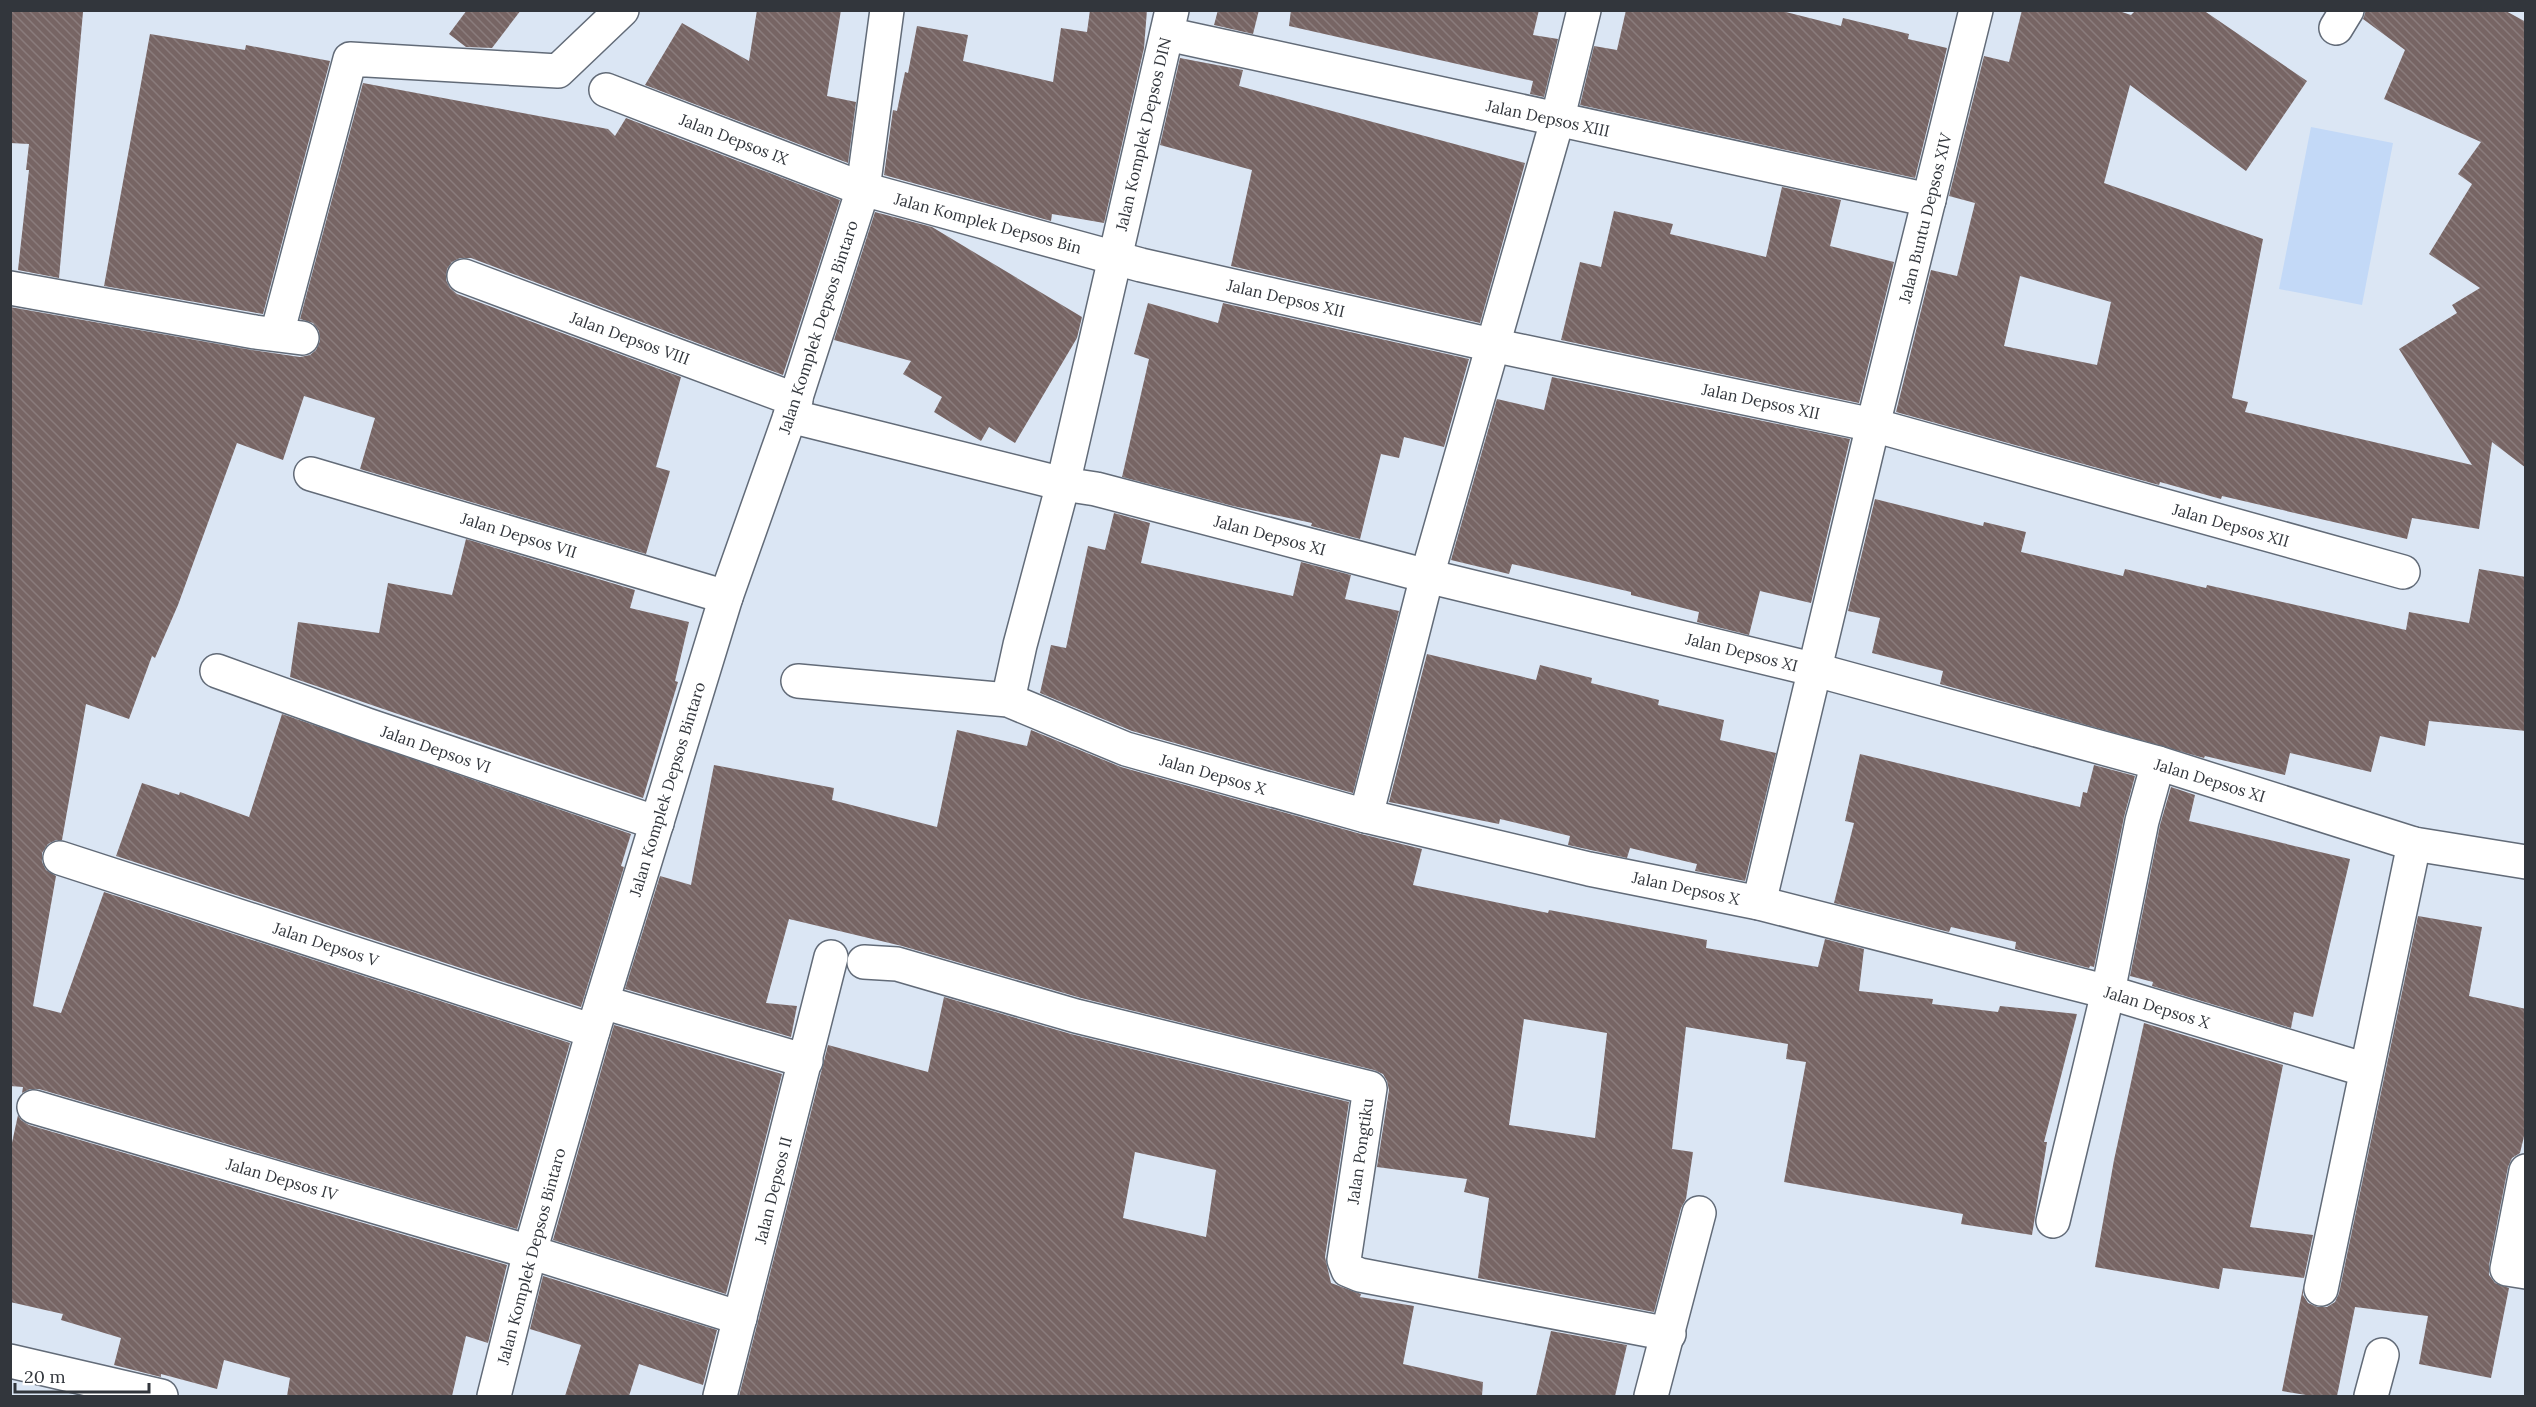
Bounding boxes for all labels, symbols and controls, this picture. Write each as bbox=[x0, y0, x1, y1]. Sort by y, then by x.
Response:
street label: Jalan Komplek Depsos DIN bbox=[1111, 35, 1175, 234]
street label: Jalan Depsos XIII bbox=[1484, 95, 1611, 141]
street label: Jalan Depsos IX bbox=[676, 109, 792, 169]
street label: Jalan Buntu Depsos XIV bbox=[1894, 131, 1956, 306]
street label: Jalan Komplek Depsos Bin bbox=[891, 188, 1084, 258]
street label: Jalan Komplek Depsos Bintaro bbox=[774, 218, 862, 437]
street label: Jalan Depsos XII bbox=[1224, 275, 1347, 321]
street label: Jalan Depsos VIII bbox=[567, 307, 692, 369]
street label: Jalan Depsos XII bbox=[1699, 379, 1822, 423]
street label: Jalan Depsos XII bbox=[2170, 499, 2292, 551]
street label: Jalan Depsos VII bbox=[458, 508, 579, 562]
street label: Jalan Depsos XI bbox=[1211, 510, 1328, 560]
street label: Jalan Depsos XI bbox=[1683, 628, 1800, 676]
street label: Jalan Komplek Depsos Bintaro bbox=[625, 679, 709, 900]
street label: Jalan Depsos VI bbox=[377, 721, 494, 777]
street label: Jalan Depsos X bbox=[1157, 749, 1269, 799]
street label: Jalan Depsos XI bbox=[2151, 753, 2268, 806]
street label: Jalan Depsos X bbox=[1629, 867, 1742, 909]
street label: Jalan Depsos V bbox=[270, 917, 382, 971]
street label: Jalan Depsos X bbox=[2101, 981, 2213, 1033]
street label: Jalan Pongtiku bbox=[1343, 1096, 1377, 1206]
street label: Jalan Depsos II bbox=[750, 1134, 796, 1247]
street label: Jalan Komplek Depsos Bintaro bbox=[492, 1146, 570, 1367]
street label: Jalan Depsos IV bbox=[223, 1153, 340, 1205]
scale bar bbox=[15, 1356, 148, 1394]
text: 20 m bbox=[24, 1365, 66, 1388]

